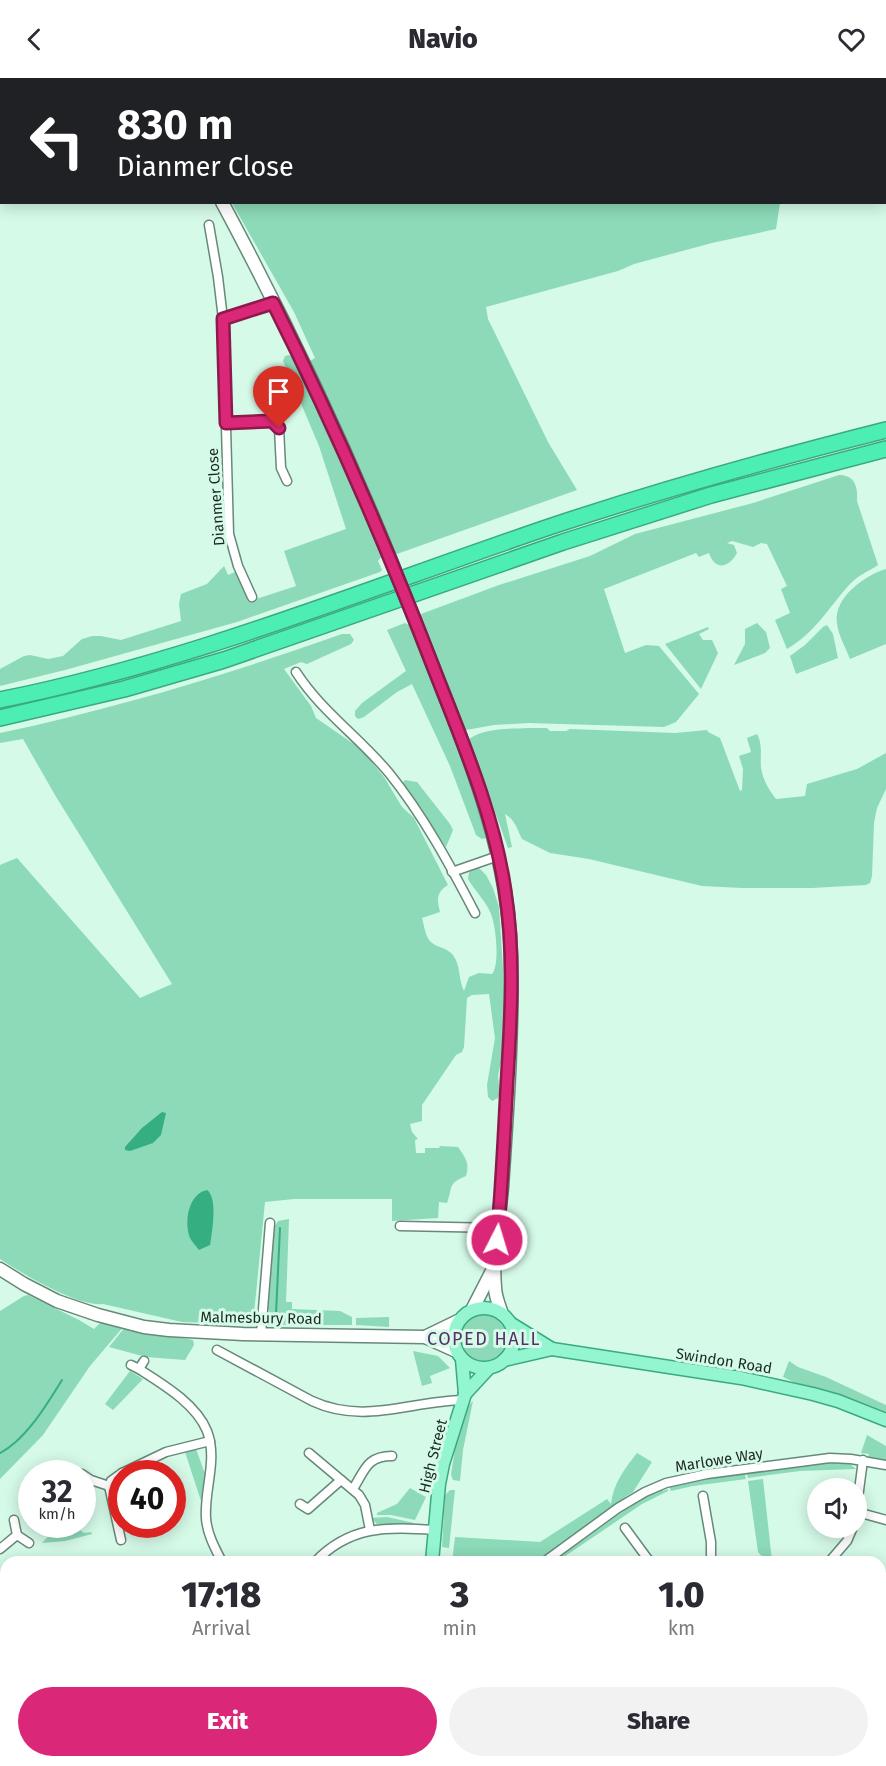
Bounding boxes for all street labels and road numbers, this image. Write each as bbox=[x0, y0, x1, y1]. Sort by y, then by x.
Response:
street label: Dianmer Close bbox=[204, 447, 228, 547]
street label: Malmesbury Road bbox=[200, 1308, 322, 1328]
street label: Swindon Road bbox=[675, 1345, 773, 1377]
street label: High Street bbox=[415, 1417, 451, 1495]
street label: Marlowe Way bbox=[674, 1444, 765, 1476]

